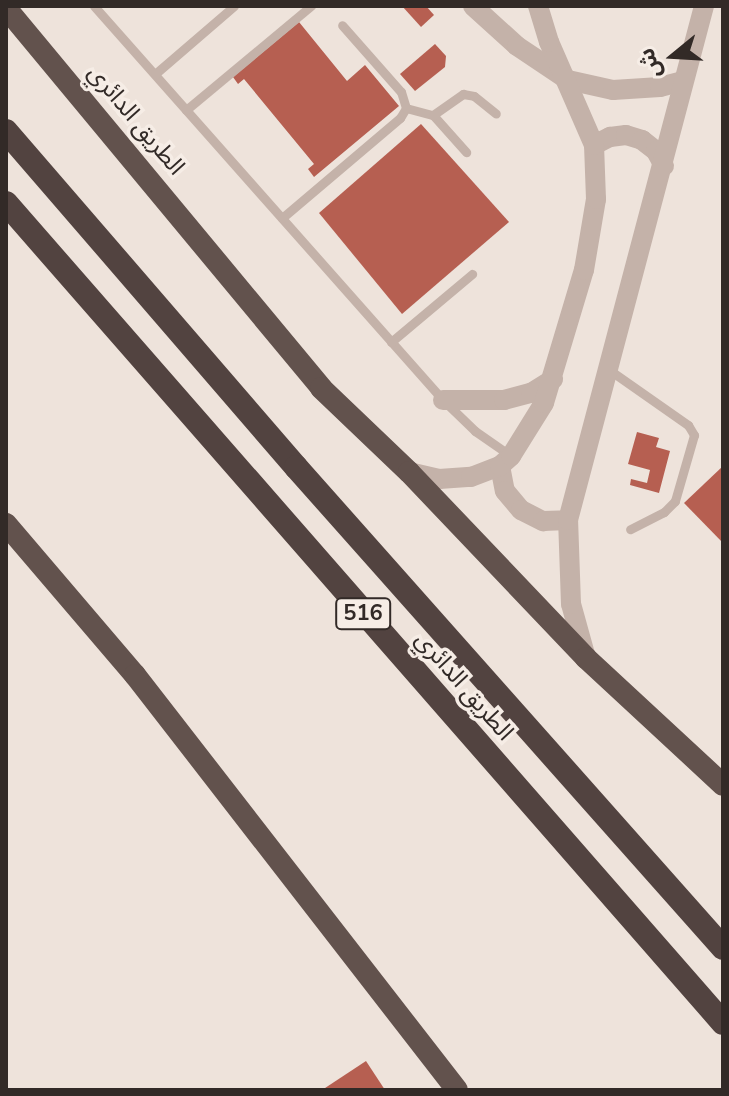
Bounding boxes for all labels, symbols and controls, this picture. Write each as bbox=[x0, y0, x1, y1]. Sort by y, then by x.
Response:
north arrow bbox=[633, 16, 713, 96]
text: ش bbox=[631, 44, 669, 82]
street label: الطريق الدائري bbox=[82, 59, 190, 181]
road number: 516 bbox=[335, 596, 391, 632]
street label: الطريق الدائري bbox=[409, 626, 519, 746]

